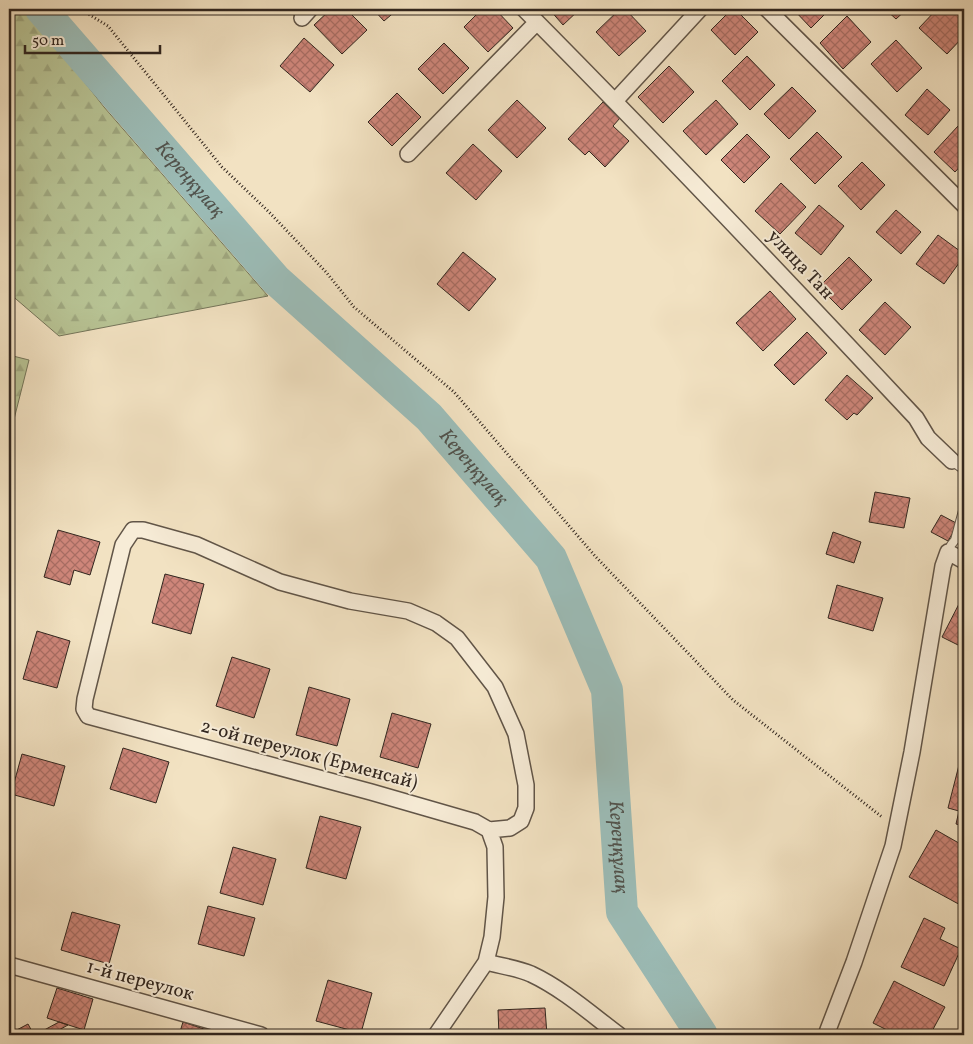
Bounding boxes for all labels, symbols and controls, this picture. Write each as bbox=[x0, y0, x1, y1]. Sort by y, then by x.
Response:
scale bar bbox=[25, 22, 160, 54]
text: 50 m bbox=[32, 31, 64, 52]
water label: Кереңқұлақ bbox=[148, 135, 231, 225]
street label: улица Тан bbox=[761, 224, 839, 306]
water label: Кереңқұлақ bbox=[432, 423, 514, 513]
street label: 2-ой переулок (Ерменсай) bbox=[198, 713, 420, 797]
water label: Кереңқұлақ bbox=[600, 799, 635, 895]
street label: 1-й переулок bbox=[83, 954, 197, 1008]

